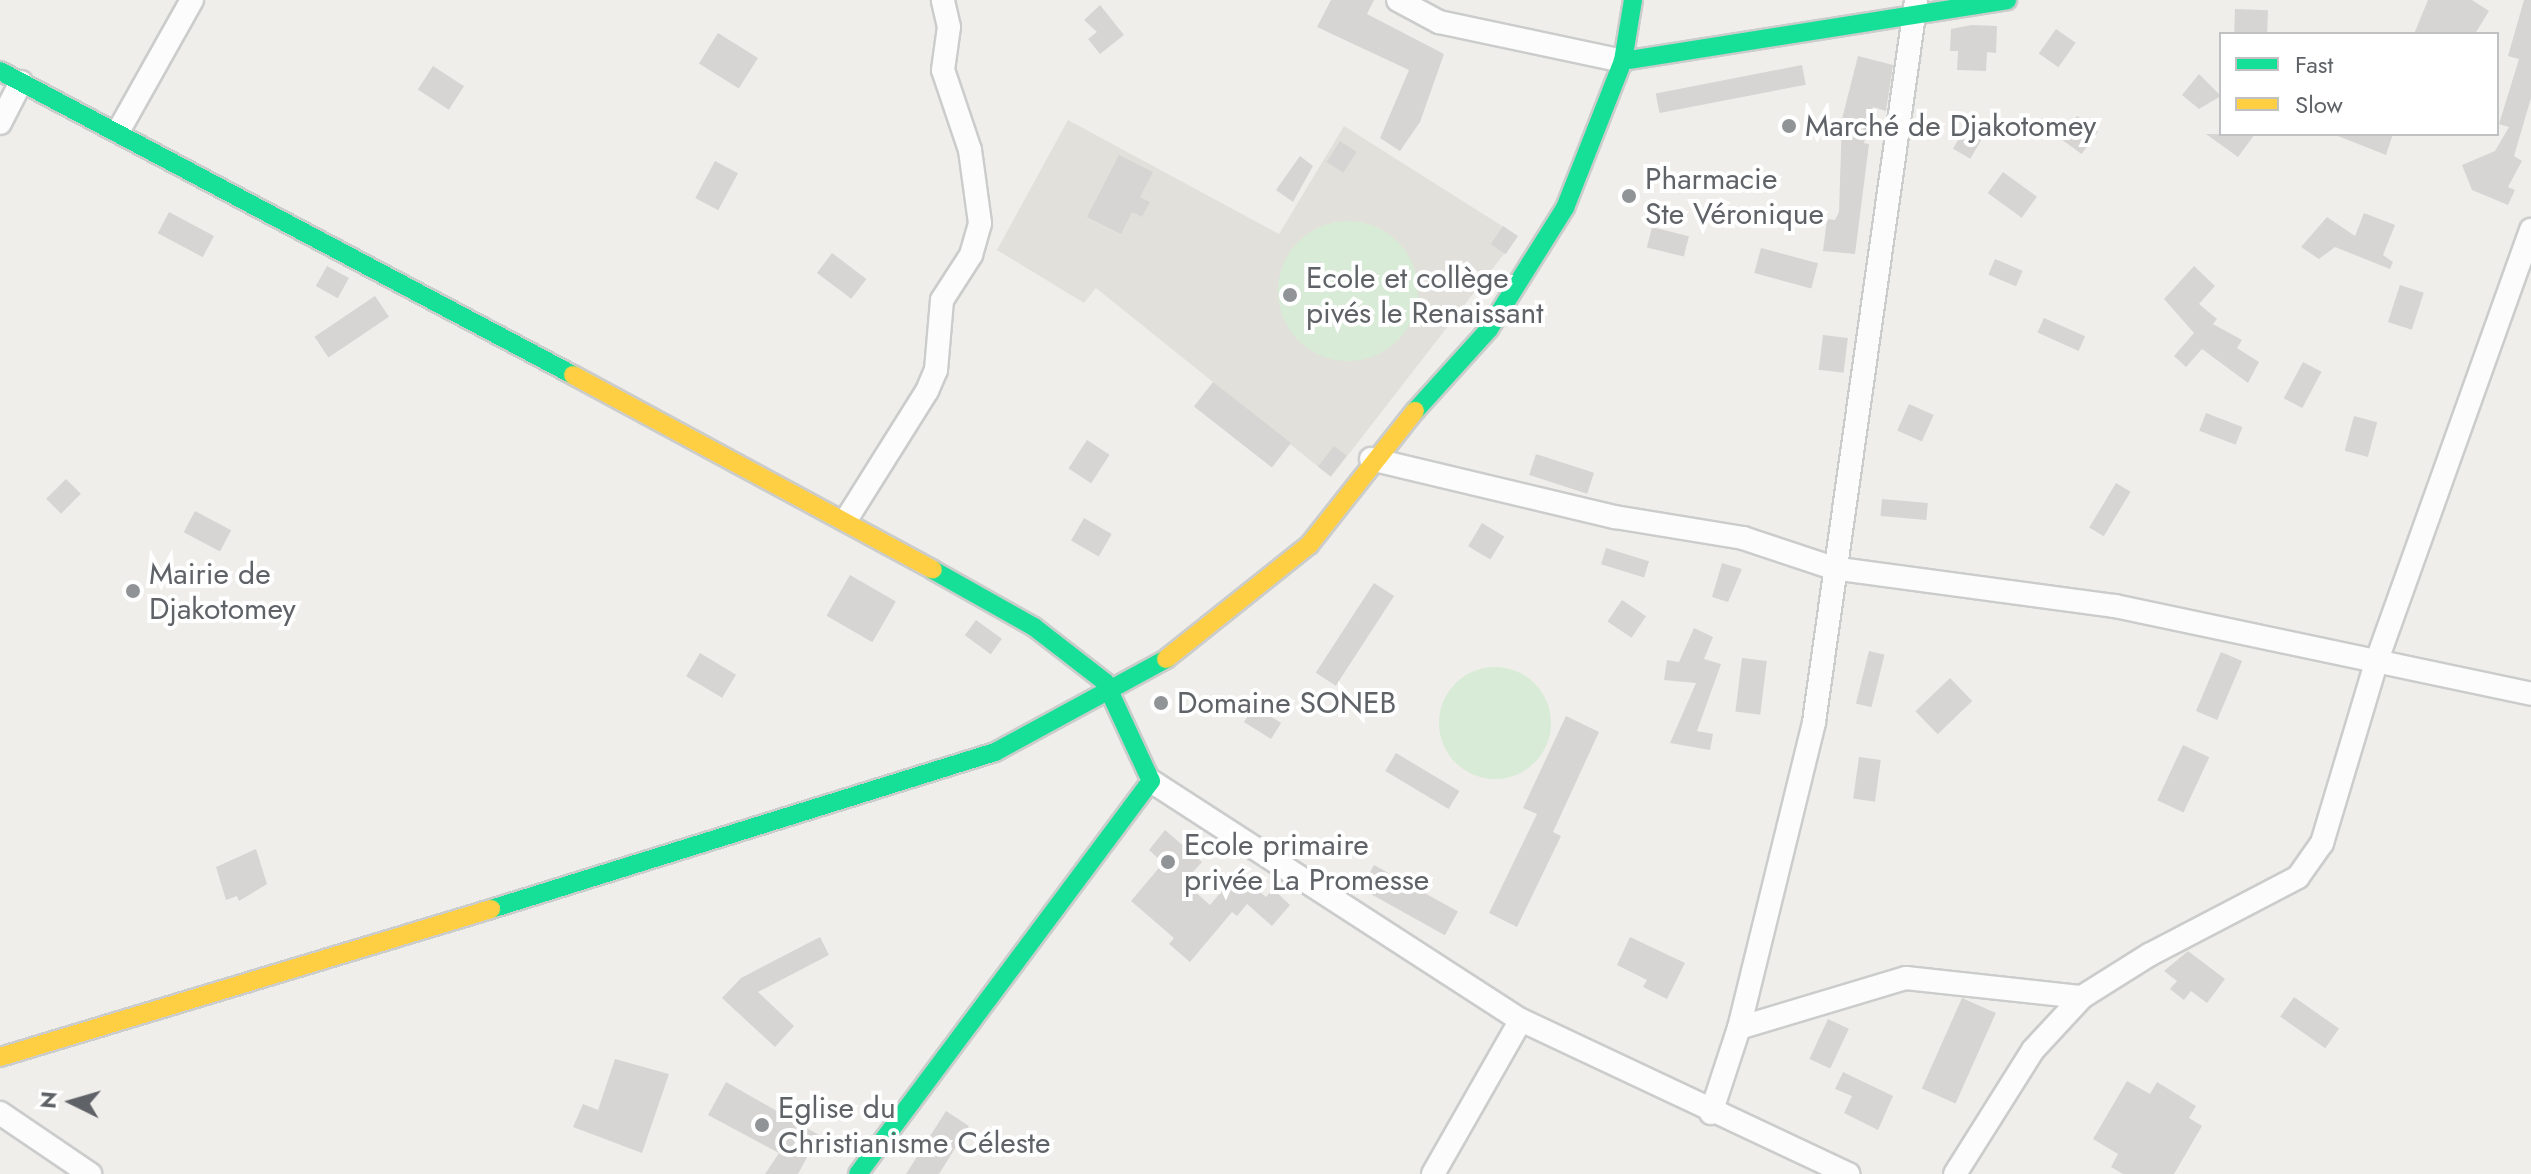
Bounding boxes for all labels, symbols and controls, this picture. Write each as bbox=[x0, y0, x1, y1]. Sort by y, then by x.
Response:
legend bbox=[2219, 32, 2499, 136]
text: Fast bbox=[2295, 47, 2333, 82]
text: Slow bbox=[2295, 87, 2343, 122]
place label: Marché de Djakotomey bbox=[1805, 108, 2096, 144]
marker: Marché de Djakotomey bbox=[1780, 117, 1798, 135]
place label: Pharmacie Ste Véronique bbox=[1645, 161, 1824, 232]
marker: Pharmacie Ste Véronique bbox=[1620, 187, 1638, 205]
place label: Ecole et collège pivés le Renaissant bbox=[1306, 260, 1543, 330]
marker: Ecole et collège pivés le Renaissant bbox=[1281, 286, 1299, 304]
place label: Mairie de Djakotomey bbox=[149, 556, 296, 626]
marker: Mairie de Djakotomey bbox=[124, 582, 142, 600]
place label: Domaine SONEB bbox=[1177, 685, 1396, 721]
marker: Domaine SONEB bbox=[1152, 694, 1170, 712]
place label: Ecole primaire privée La Promesse bbox=[1184, 827, 1429, 898]
marker: Ecole primaire privée La Promesse bbox=[1159, 853, 1177, 871]
north arrow bbox=[32, 1062, 112, 1142]
text: N bbox=[31, 1090, 65, 1110]
place label: Eglise du Christianisme Céleste bbox=[778, 1090, 1050, 1160]
marker: Eglise du Christianisme Céleste bbox=[753, 1116, 771, 1134]

